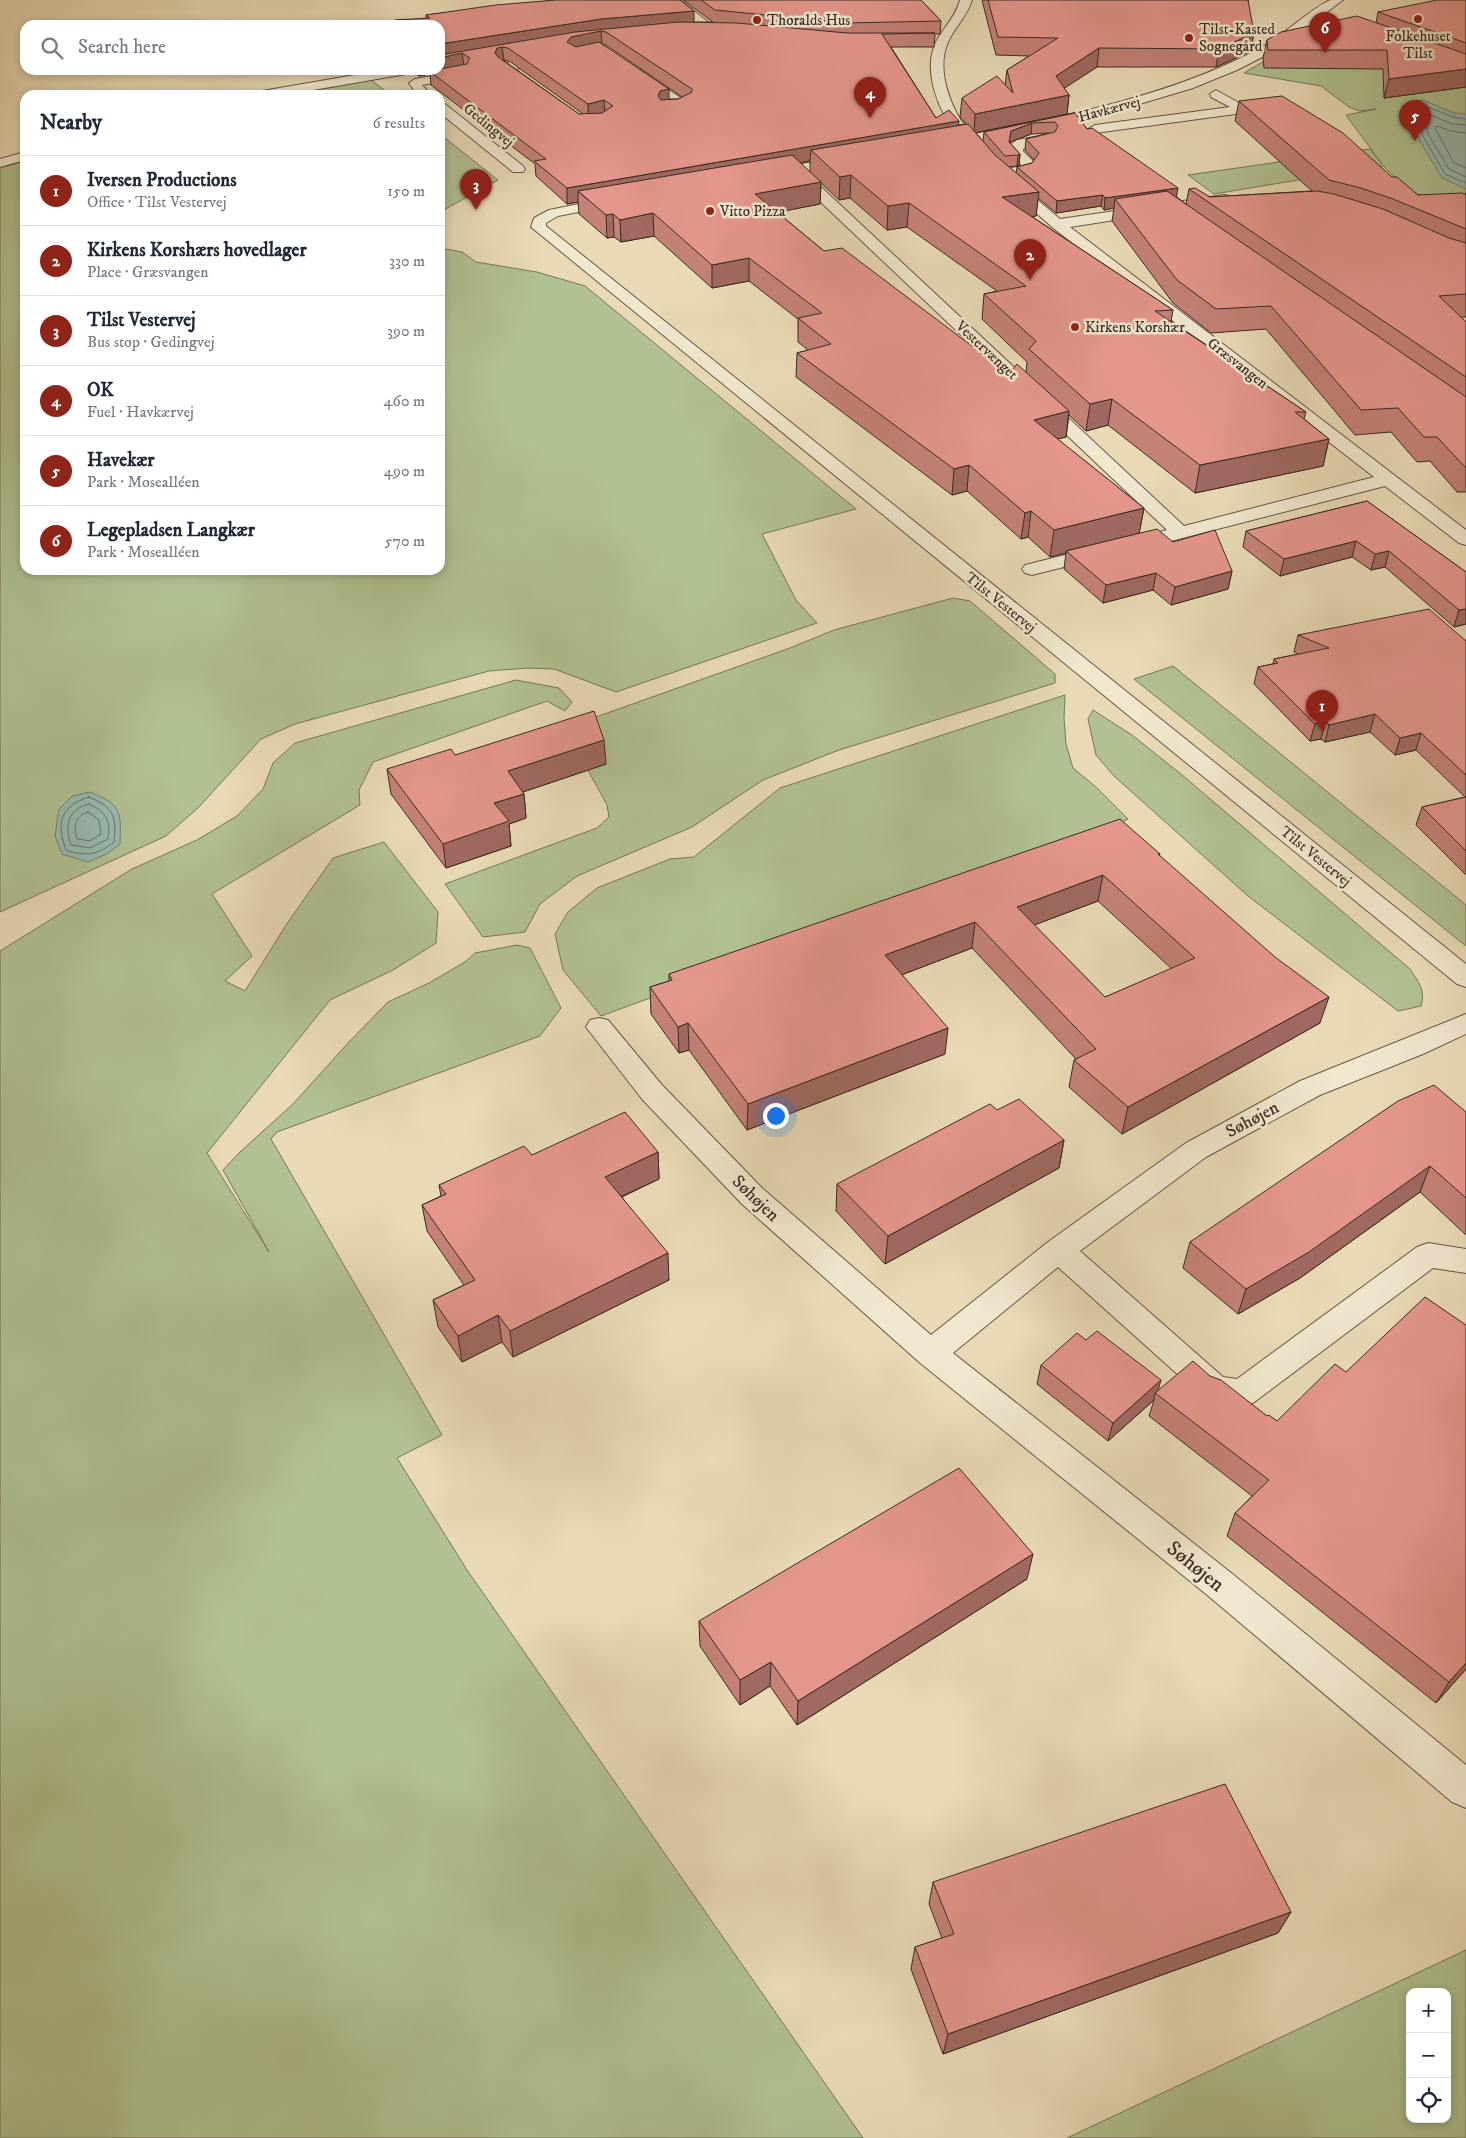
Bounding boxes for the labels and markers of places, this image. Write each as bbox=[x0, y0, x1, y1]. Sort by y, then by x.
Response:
place label: Thoralds Hus bbox=[767, 11, 850, 30]
pin: 6 bbox=[1309, 12, 1341, 53]
marker: Folkehuset Tilst bbox=[1412, 13, 1424, 25]
marker: Thoralds Hus bbox=[751, 14, 763, 26]
place label: Tilst-Kasted Sognegård bbox=[1199, 20, 1275, 56]
place label: Folkehuset Tilst bbox=[1386, 27, 1451, 63]
marker: Tilst-Kasted Sognegård bbox=[1183, 32, 1195, 44]
pin: 4 bbox=[854, 77, 886, 118]
pin: 5 bbox=[1399, 100, 1431, 141]
pin: 3 bbox=[460, 169, 492, 210]
place label: Vitto Pizza bbox=[719, 202, 786, 221]
marker: Vitto Pizza bbox=[704, 205, 716, 217]
pin: 2 bbox=[1014, 239, 1046, 280]
place label: Kirkens Korshær bbox=[1085, 318, 1185, 337]
marker: Kirkens Korshær bbox=[1069, 321, 1081, 333]
pin: 1 bbox=[1306, 690, 1338, 731]

